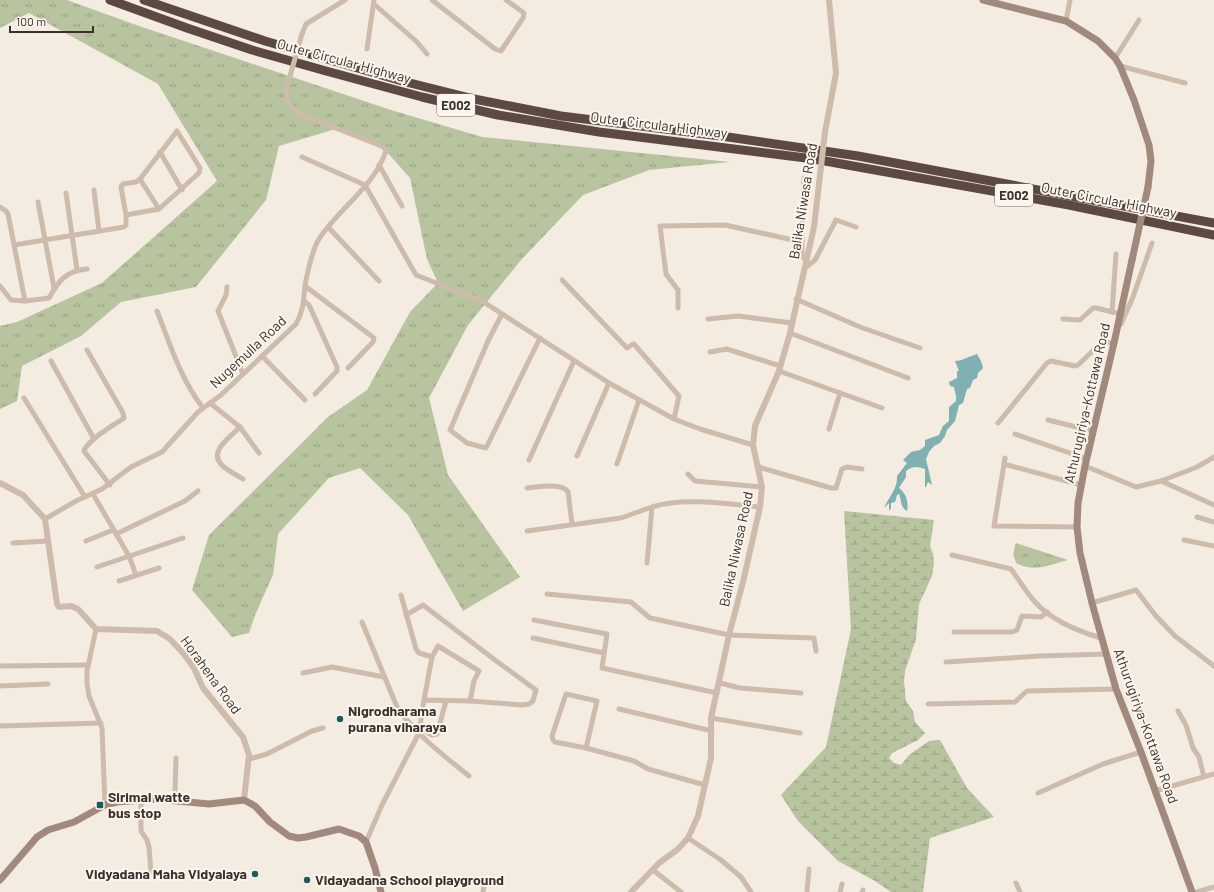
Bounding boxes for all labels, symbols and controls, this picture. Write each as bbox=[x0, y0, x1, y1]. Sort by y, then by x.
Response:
scale bar bbox=[10, 8, 93, 34]
text: 100 m bbox=[16, 14, 46, 28]
street label: Outer Circular Highway bbox=[275, 34, 413, 87]
road number: E002 bbox=[437, 94, 475, 116]
street label: Outer Circular Highway bbox=[590, 108, 729, 141]
street label: Balika Niwasa Road bbox=[785, 142, 820, 260]
street label: Outer Circular Highway bbox=[1040, 178, 1179, 221]
road number: E002 bbox=[995, 184, 1033, 206]
street label: Nugemulla Road bbox=[206, 312, 289, 391]
street label: Athurugiriya-Kottawa Road bbox=[1060, 321, 1113, 485]
street label: Balika Niwasa Road bbox=[715, 490, 756, 608]
street label: Horahena Road bbox=[177, 632, 245, 717]
street label: Athurugiriya-Kottawa Road bbox=[1110, 646, 1182, 806]
place label: Nigrodharama purana viharaya bbox=[348, 702, 447, 735]
marker: Nigrodharama purana viharaya bbox=[335, 714, 345, 724]
place label: Sirimal watte bus stop bbox=[108, 788, 190, 821]
marker: Sirimal watte bus stop bbox=[95, 800, 105, 810]
place label: Vidyadana Maha Vidyalaya bbox=[85, 865, 247, 882]
marker: Vidyadana Maha Vidyalaya bbox=[250, 869, 260, 879]
place label: Vidayadana School playground bbox=[315, 871, 504, 888]
marker: Vidayadana School playground bbox=[302, 875, 312, 885]

